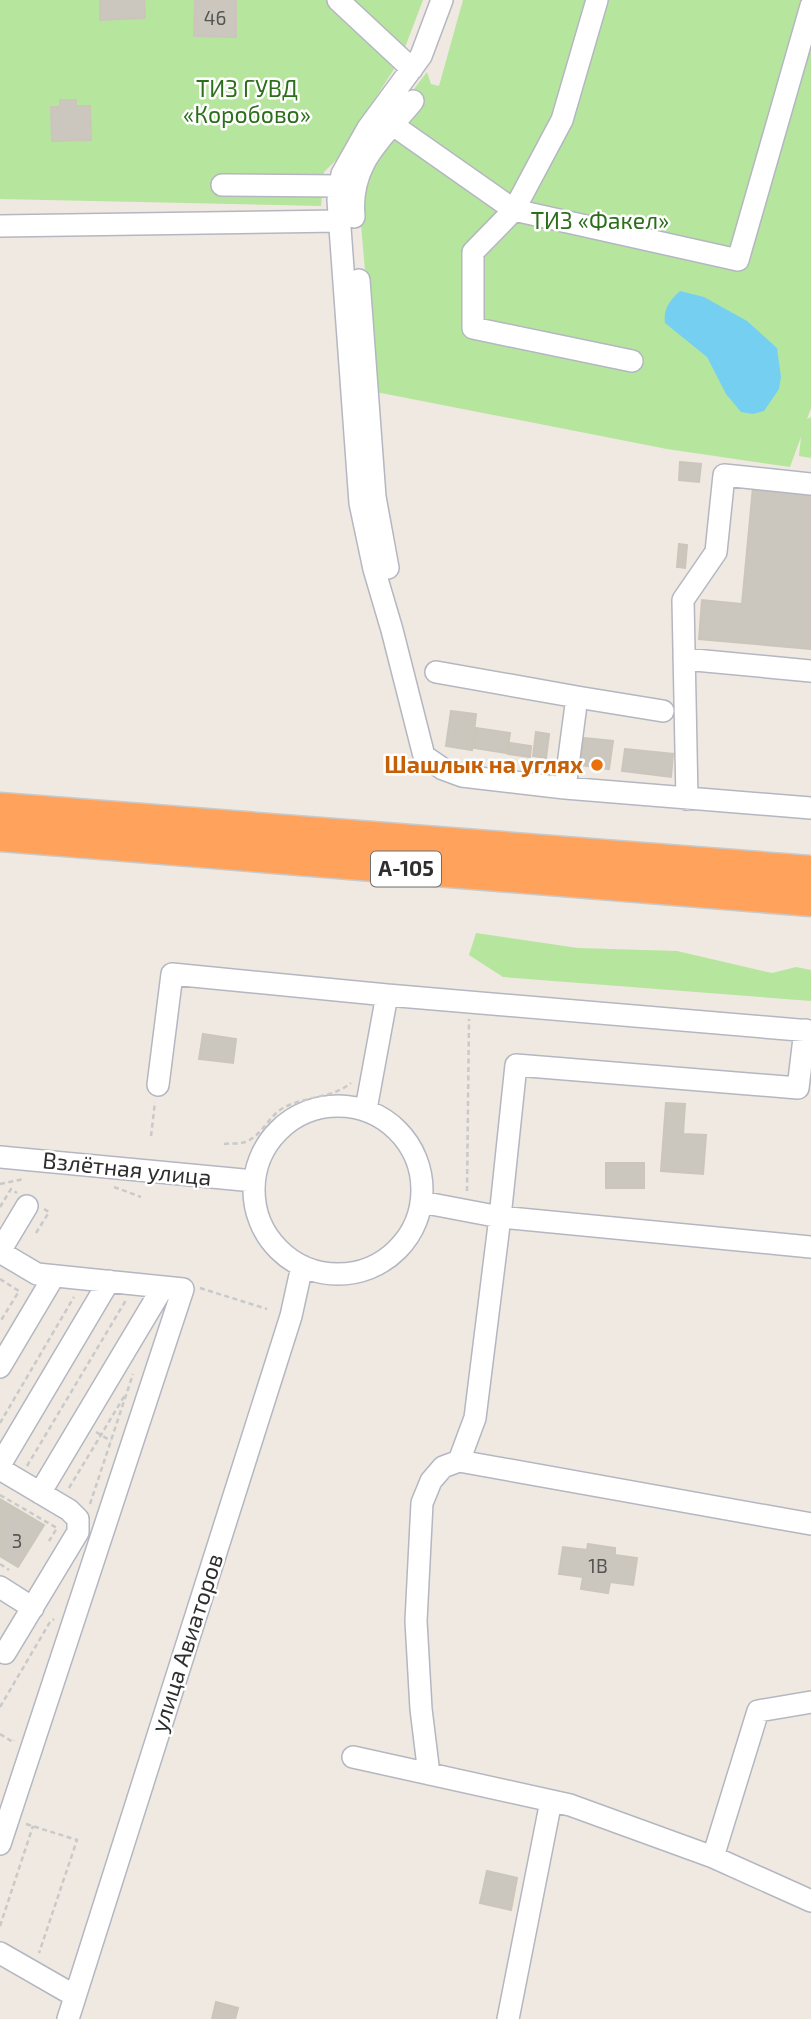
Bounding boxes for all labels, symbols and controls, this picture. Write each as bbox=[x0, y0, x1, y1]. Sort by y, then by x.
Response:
house number: 46 bbox=[204, 6, 226, 29]
park label: ТИЗ ГУВД «Коробово» bbox=[183, 74, 311, 128]
park label: ТИЗ «Факел» bbox=[531, 206, 669, 234]
place label: Шашлык на углях bbox=[384, 750, 583, 778]
marker: Шашлык на углях bbox=[589, 757, 605, 773]
road number: А-105 bbox=[371, 852, 441, 886]
street label: Взлётная улица bbox=[41, 1145, 213, 1192]
house number: 3 bbox=[12, 1529, 22, 1552]
street label: улица Авиаторов bbox=[144, 1550, 229, 1736]
house number: 1В bbox=[588, 1554, 608, 1577]

